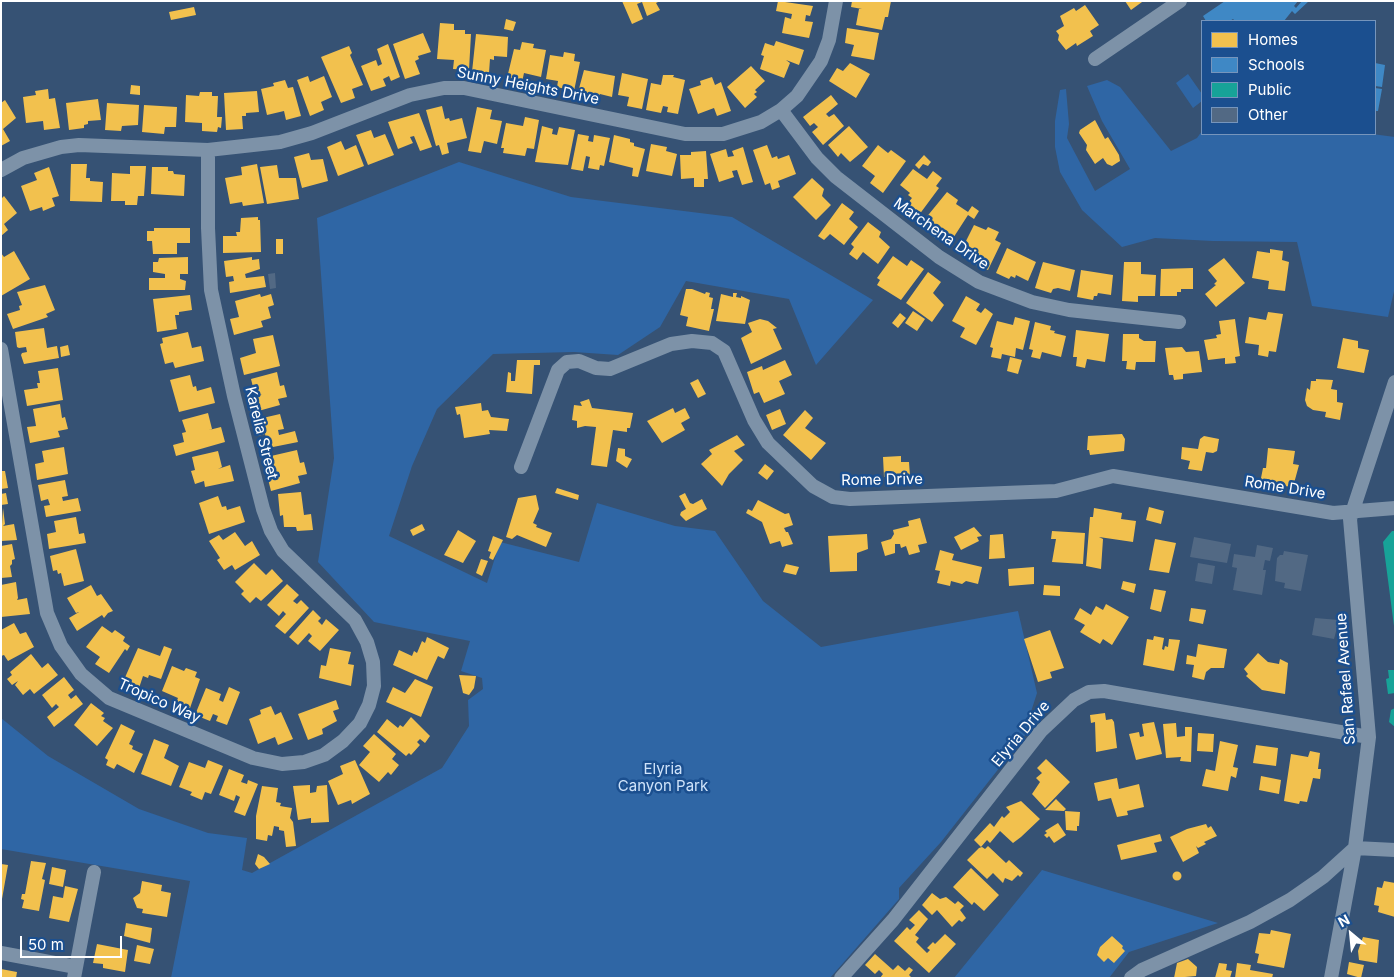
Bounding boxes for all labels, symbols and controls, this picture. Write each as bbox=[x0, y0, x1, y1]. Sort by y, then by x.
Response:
legend bbox=[1201, 20, 1376, 135]
text: Homes bbox=[1248, 30, 1298, 49]
text: Schools bbox=[1248, 55, 1305, 74]
street label: Sunny Heights Drive bbox=[455, 63, 601, 109]
text: Public bbox=[1248, 80, 1291, 99]
text: Other bbox=[1248, 105, 1288, 124]
street label: Marchena Drive bbox=[890, 194, 992, 274]
street label: Karelia Street bbox=[241, 385, 281, 481]
street label: Rome Drive bbox=[841, 470, 923, 490]
street label: Rome Drive bbox=[1243, 473, 1327, 503]
street label: San Rafael Avenue bbox=[1332, 612, 1360, 746]
street label: Tropico Way bbox=[115, 675, 203, 727]
street label: Elyria Drive bbox=[988, 697, 1054, 771]
park label: Elyria Canyon Park bbox=[618, 760, 708, 795]
north arrow bbox=[1326, 909, 1376, 959]
text: N bbox=[1335, 910, 1352, 930]
scale bar bbox=[22, 926, 125, 958]
text: 50 m bbox=[28, 935, 64, 954]

